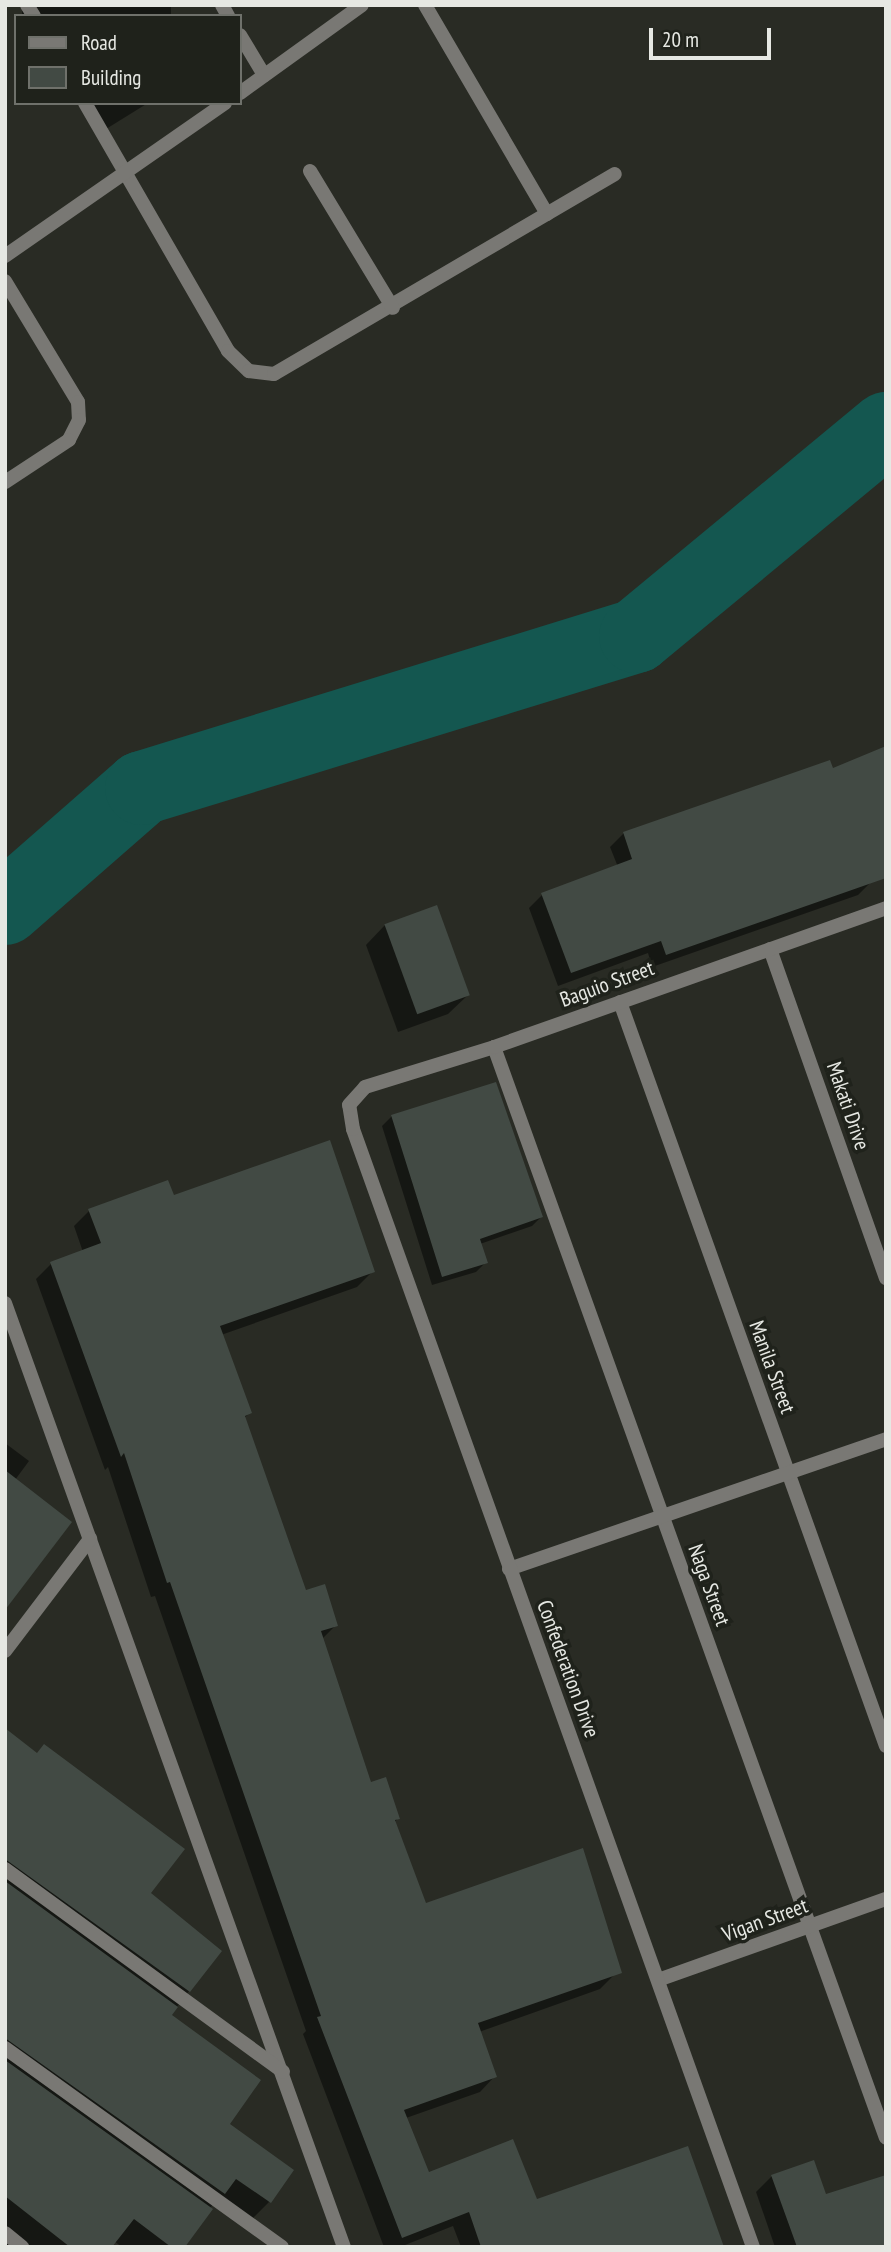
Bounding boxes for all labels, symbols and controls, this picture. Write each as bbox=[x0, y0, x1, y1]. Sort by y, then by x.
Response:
legend bbox=[14, 14, 242, 105]
scale bar bbox=[653, 14, 776, 58]
text: 20 m bbox=[662, 26, 699, 53]
text: Road bbox=[81, 29, 117, 56]
text: Building bbox=[81, 64, 141, 91]
street label: Baguio Street bbox=[557, 955, 657, 1013]
street label: Makati Drive bbox=[821, 1059, 875, 1153]
street label: Manila Street bbox=[744, 1317, 800, 1417]
street label: Naga Street bbox=[683, 1541, 735, 1629]
street label: Confederation Drive bbox=[531, 1597, 605, 1741]
street label: Vigan Street bbox=[719, 1893, 811, 1947]

